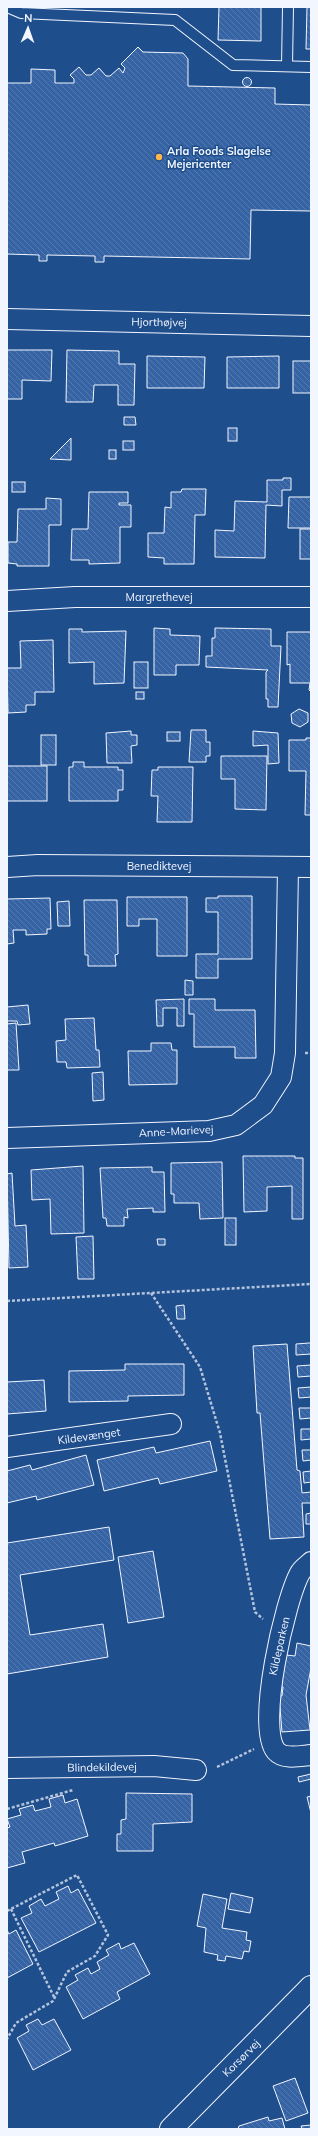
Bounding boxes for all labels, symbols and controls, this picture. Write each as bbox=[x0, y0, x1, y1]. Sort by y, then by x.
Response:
north arrow bbox=[8, 8, 48, 48]
text: N bbox=[24, 11, 33, 25]
place label: Arla Foods Slagelse Mejericenter bbox=[167, 144, 271, 171]
marker: Arla Foods Slagelse Mejericenter bbox=[154, 152, 164, 162]
street label: Hjorthøjvej bbox=[131, 315, 187, 329]
street label: Margrethevej bbox=[125, 590, 193, 604]
street label: Benediktevej bbox=[127, 859, 191, 873]
street label: Anne-Marievej bbox=[138, 1122, 214, 1140]
street label: Kildevænget bbox=[57, 1425, 121, 1447]
street label: Kildeparken bbox=[265, 1615, 293, 1677]
street label: Blindekildevej bbox=[67, 1759, 137, 1775]
street label: Korsørvej bbox=[219, 2036, 263, 2080]

